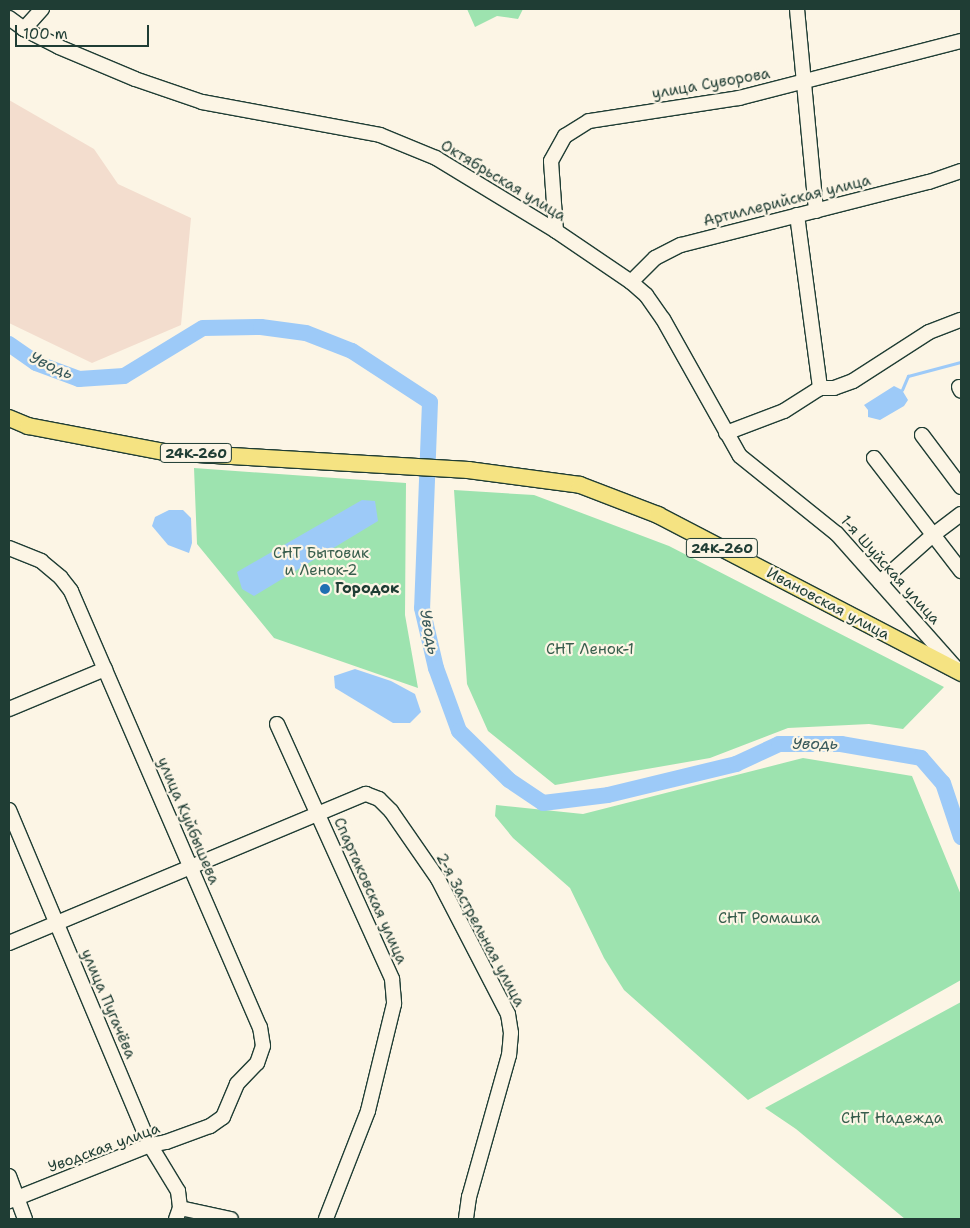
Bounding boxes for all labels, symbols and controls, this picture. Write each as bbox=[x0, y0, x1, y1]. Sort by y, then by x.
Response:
scale bar bbox=[18, 15, 151, 47]
text: 100 m bbox=[23, 24, 68, 44]
street label: улица Суворова bbox=[651, 65, 771, 103]
street label: Октябрьская улица bbox=[437, 137, 569, 225]
street label: Артиллерийская улица bbox=[701, 171, 873, 231]
water label: Уводь bbox=[26, 348, 76, 384]
road number: 24К-260 bbox=[160, 442, 232, 464]
street label: 1-я Шуйская улица bbox=[836, 512, 944, 628]
road number: 24К-260 bbox=[686, 536, 758, 560]
park label: СНТ Бытовик и Ленок-2 bbox=[273, 544, 369, 579]
street label: Ивановская улица bbox=[763, 564, 893, 644]
place label: Городок bbox=[335, 580, 400, 598]
marker: Городок bbox=[319, 583, 331, 595]
water label: Уводь bbox=[415, 608, 443, 656]
park label: СНТ Ленок-1 bbox=[546, 641, 634, 659]
water label: Уводь bbox=[792, 734, 838, 754]
street label: улица Куйбышева bbox=[153, 755, 223, 887]
street label: Спартаковская улица bbox=[330, 815, 410, 967]
street label: 2-я Застрельная улица bbox=[432, 850, 528, 1010]
park label: СНТ Ромашка bbox=[718, 910, 820, 928]
street label: улица Пугачёва bbox=[77, 947, 139, 1061]
park label: СНТ Надежда bbox=[841, 1110, 943, 1128]
street label: Уводская улица bbox=[46, 1119, 162, 1177]

